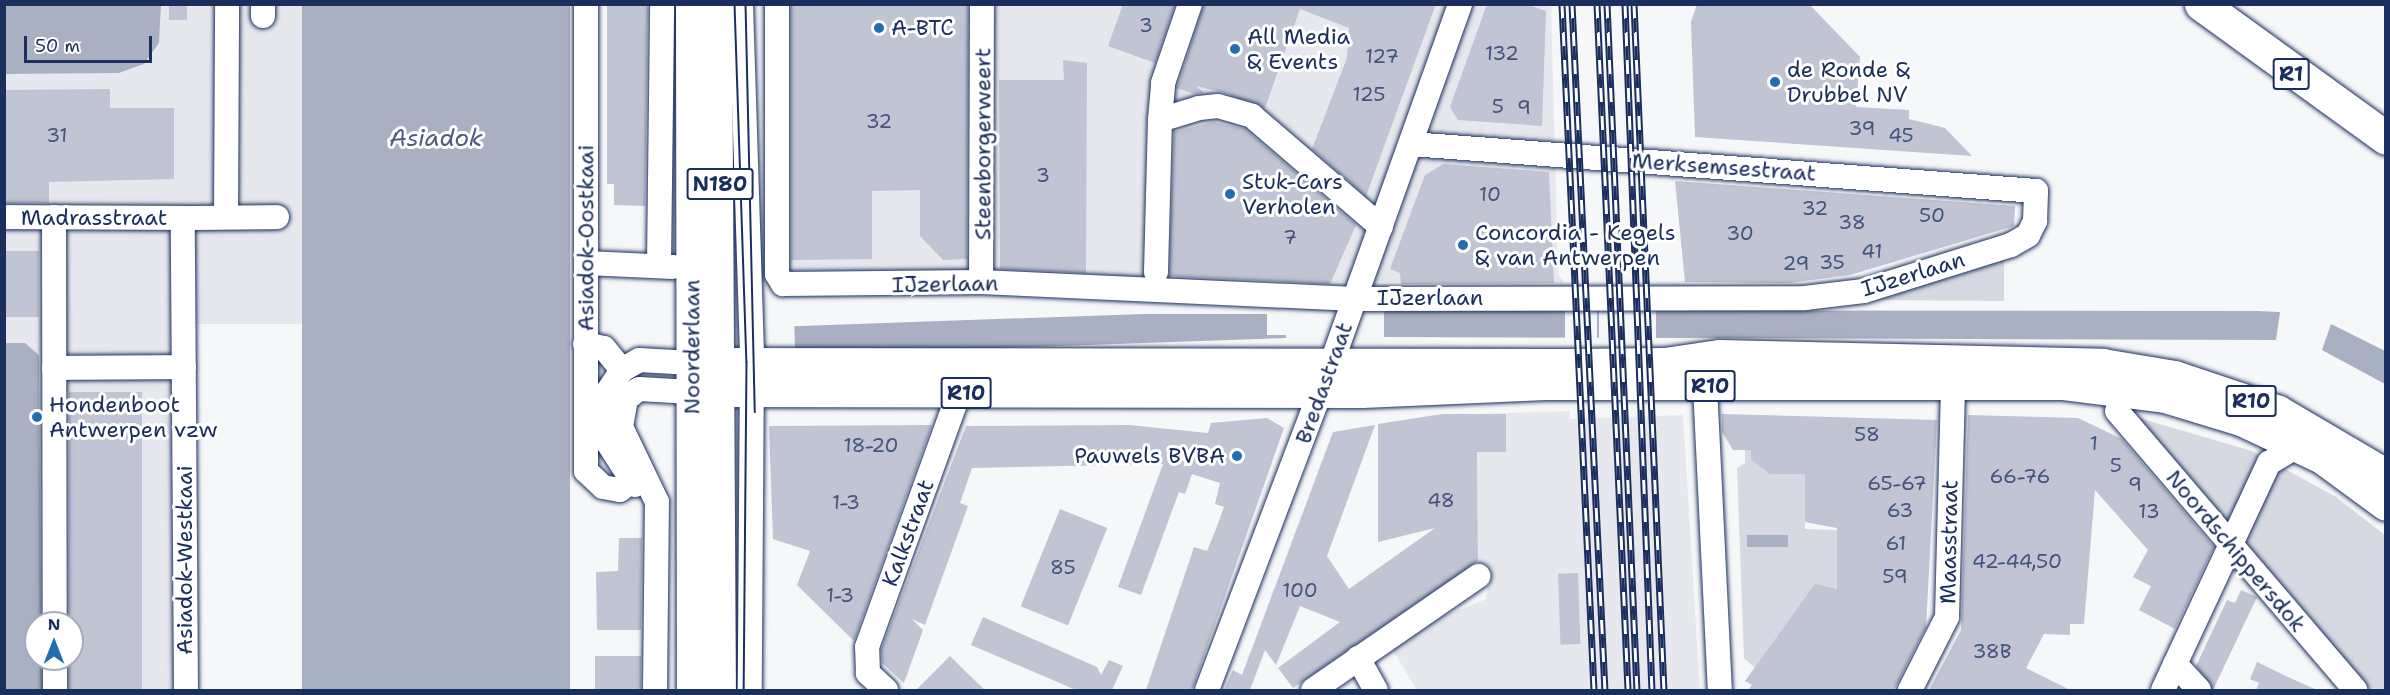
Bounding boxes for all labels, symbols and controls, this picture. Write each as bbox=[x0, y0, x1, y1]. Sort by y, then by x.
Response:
house number: 3 bbox=[1139, 13, 1153, 37]
place label: A-BTC bbox=[891, 15, 954, 41]
marker: A-BTC bbox=[872, 21, 886, 35]
place label: All Media & Events bbox=[1247, 23, 1350, 74]
scale bar bbox=[27, 24, 154, 62]
text: 50 m bbox=[35, 34, 80, 58]
house number: 132 bbox=[1485, 41, 1519, 65]
marker: All Media & Events bbox=[1228, 42, 1242, 56]
house number: 127 bbox=[1365, 44, 1399, 68]
street label: Steenborgerweert bbox=[970, 48, 996, 240]
place label: de Ronde & Drubbel NV bbox=[1787, 56, 1909, 107]
road number: R1 bbox=[2272, 56, 2310, 92]
marker: de Ronde & Drubbel NV bbox=[1768, 75, 1782, 89]
house number: 125 bbox=[1352, 82, 1386, 106]
house number: 5 bbox=[1492, 94, 1504, 118]
house number: 9 bbox=[1517, 95, 1531, 119]
house number: 32 bbox=[866, 109, 892, 133]
house number: 39 bbox=[1849, 116, 1875, 140]
house number: 31 bbox=[46, 123, 68, 147]
house number: 45 bbox=[1888, 123, 1914, 147]
water label: Asiadok bbox=[389, 125, 483, 153]
street label: Asiadok-Oostkaai bbox=[573, 145, 599, 331]
street label: Merksemsestraat bbox=[1631, 147, 1817, 187]
house number: 3 bbox=[1036, 163, 1050, 187]
road number: N180 bbox=[686, 166, 754, 202]
place label: Stuk-Cars Verholen bbox=[1242, 168, 1343, 220]
house number: 10 bbox=[1479, 182, 1501, 206]
marker: Stuk-Cars Verholen bbox=[1223, 187, 1237, 201]
house number: 32 bbox=[1802, 196, 1828, 220]
house number: 50 bbox=[1919, 203, 1945, 227]
street label: Madrasstraat bbox=[21, 205, 167, 231]
house number: 38 bbox=[1838, 210, 1866, 234]
place label: Concordia - Kegels & van Antwerpen bbox=[1475, 219, 1676, 270]
house number: 30 bbox=[1726, 221, 1754, 245]
house number: 7 bbox=[1283, 225, 1297, 249]
marker: Concordia - Kegels & van Antwerpen bbox=[1456, 238, 1470, 252]
house number: 41 bbox=[1861, 239, 1883, 263]
street label: IJzerlaan bbox=[1858, 246, 1968, 302]
house number: 35 bbox=[1819, 250, 1845, 274]
house number: 29 bbox=[1783, 251, 1809, 275]
street label: IJzerlaan bbox=[892, 270, 998, 298]
street label: Noorderlaan bbox=[679, 279, 705, 415]
street label: IJzerlaan bbox=[1377, 285, 1483, 311]
street label: Bredastraat bbox=[1290, 319, 1358, 447]
road number: R10 bbox=[1684, 368, 1736, 404]
road number: R10 bbox=[940, 375, 992, 411]
road number: R10 bbox=[2226, 383, 2276, 419]
place label: Hondenboot Antwerpen vzw bbox=[49, 391, 218, 442]
marker: Hondenboot Antwerpen vzw bbox=[30, 410, 44, 424]
house number: 58 bbox=[1854, 422, 1880, 446]
house number: 1 bbox=[2090, 431, 2098, 455]
house number: 18-20 bbox=[844, 433, 898, 457]
place label: Pauwels BVBA bbox=[1074, 443, 1225, 469]
marker: Pauwels BVBA bbox=[1230, 449, 1244, 463]
house number: 5 bbox=[2110, 453, 2122, 477]
house number: 66-76 bbox=[1990, 464, 2050, 488]
street label: Asiadok-Westkaai bbox=[172, 465, 198, 655]
street label: Noordschippersdok bbox=[2161, 465, 2311, 637]
house number: 65-67 bbox=[1867, 471, 1927, 495]
house number: 9 bbox=[2128, 472, 2142, 496]
street label: Kalkstraat bbox=[876, 476, 940, 590]
street label: Maasstraat bbox=[1935, 480, 1963, 604]
house number: 48 bbox=[1427, 488, 1455, 512]
house number: 1-3 bbox=[832, 490, 860, 514]
house number: 63 bbox=[1887, 498, 1913, 522]
house number: 13 bbox=[2138, 499, 2160, 523]
house number: 61 bbox=[1886, 531, 1906, 555]
house number: 42-44,50 bbox=[1972, 549, 2062, 573]
house number: 85 bbox=[1050, 555, 1076, 579]
house number: 59 bbox=[1882, 564, 1908, 588]
house number: 100 bbox=[1282, 578, 1318, 602]
house number: 1-3 bbox=[826, 583, 854, 607]
north arrow bbox=[24, 611, 84, 671]
text: N bbox=[48, 614, 60, 635]
house number: 38B bbox=[1972, 639, 2012, 663]

